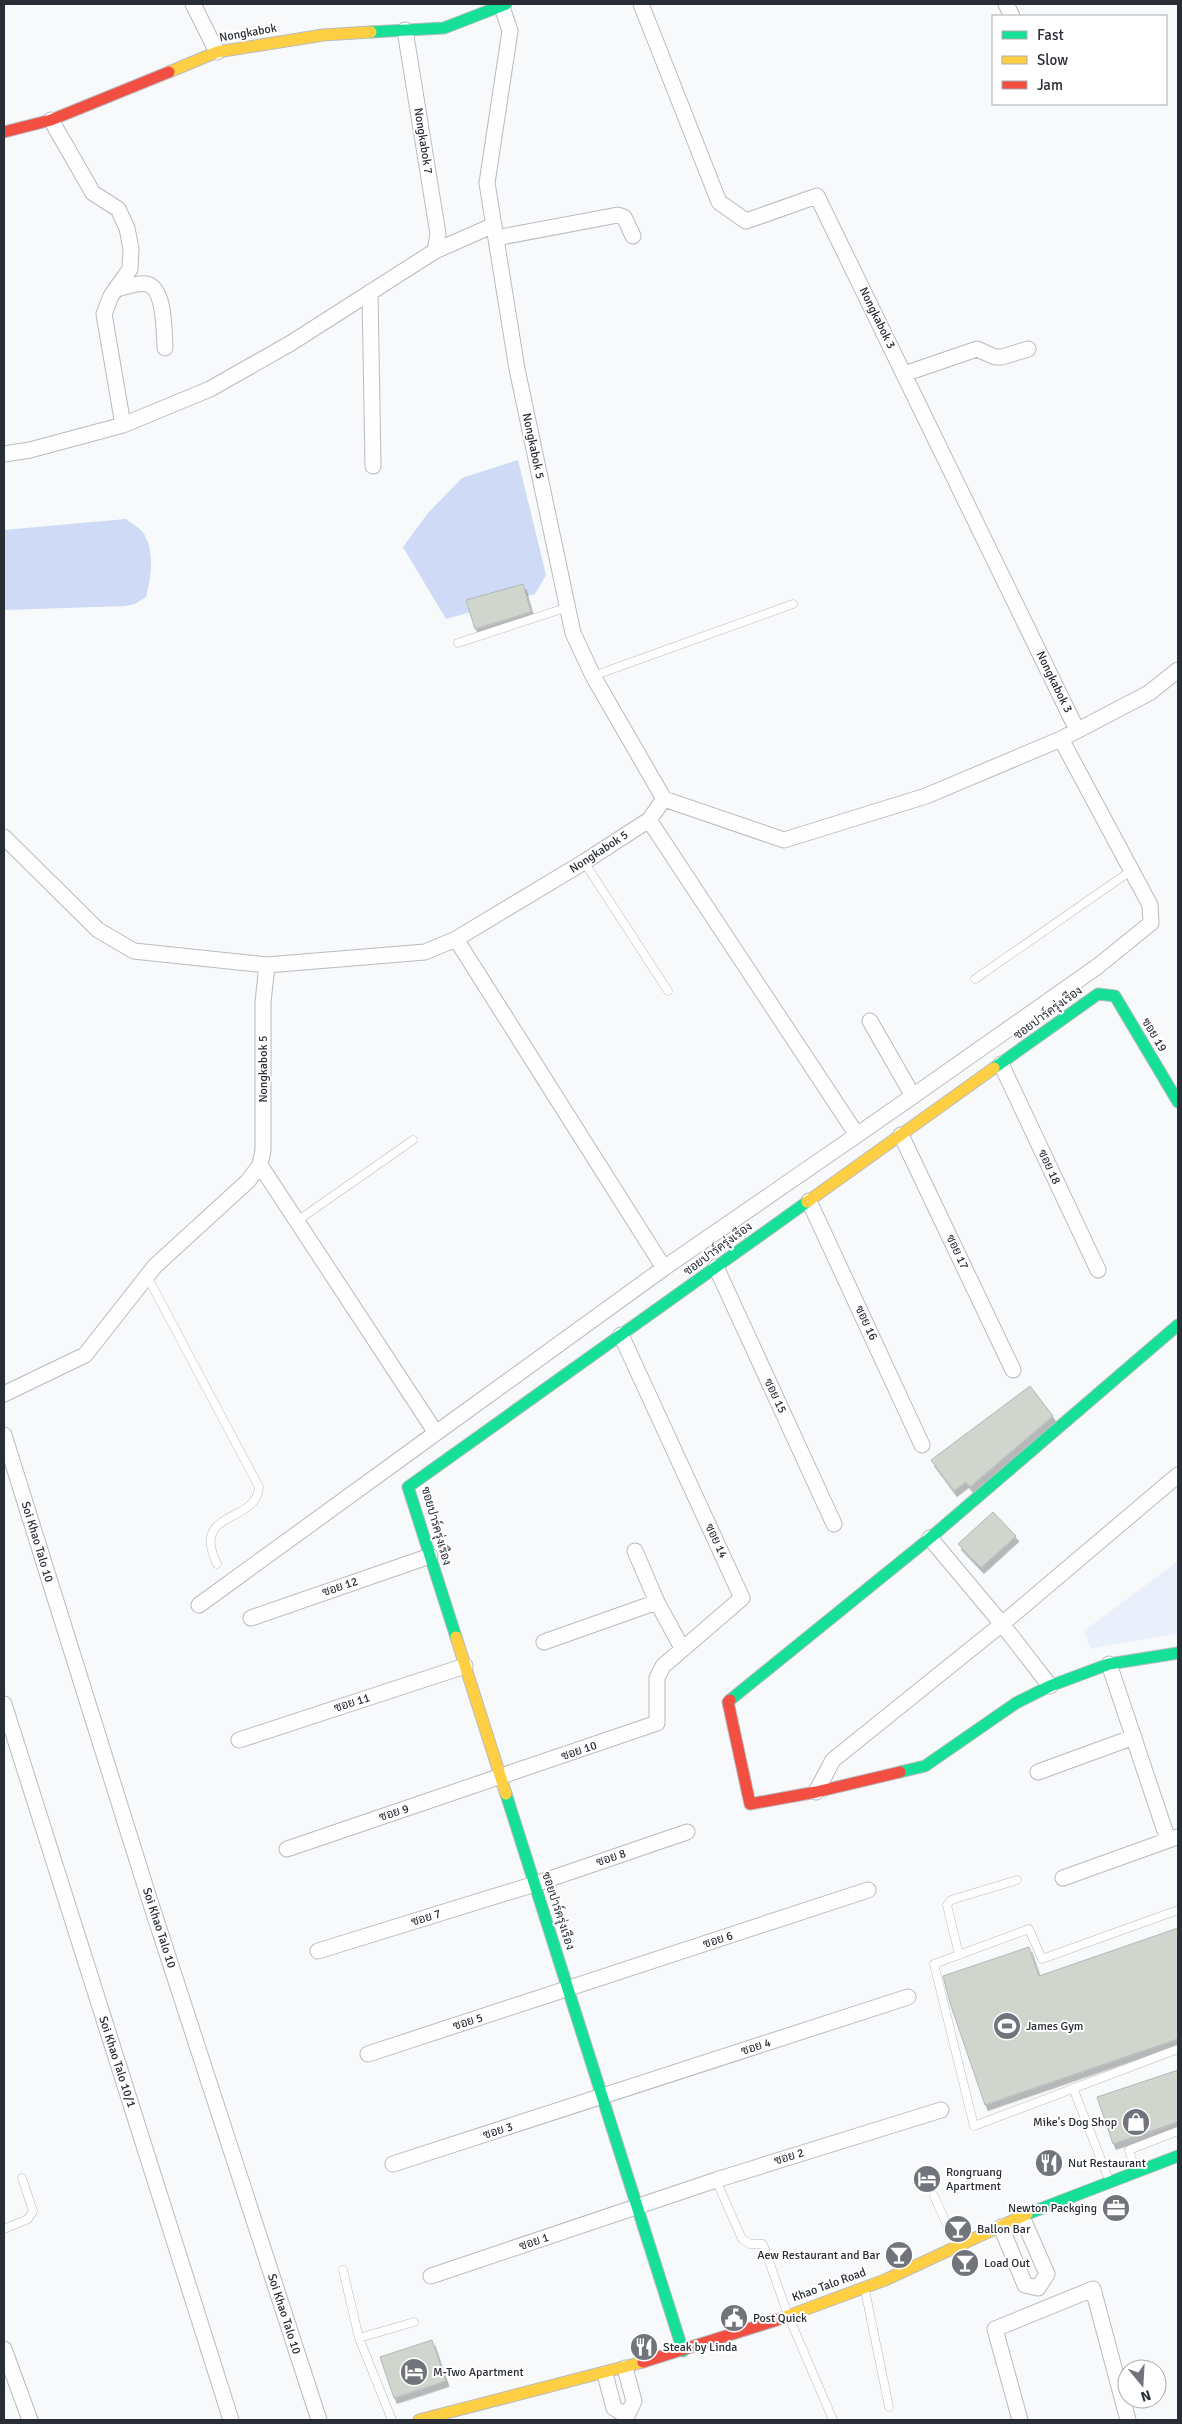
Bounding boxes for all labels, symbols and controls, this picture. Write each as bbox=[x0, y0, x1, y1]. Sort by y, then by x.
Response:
legend bbox=[992, 15, 1167, 105]
street label: Nongkabok bbox=[218, 21, 278, 45]
text: Fast bbox=[1037, 26, 1064, 44]
text: Slow bbox=[1037, 51, 1068, 69]
text: Jam bbox=[1037, 76, 1063, 94]
street label: Nongkabok 7 bbox=[410, 107, 436, 175]
street label: Nongkabok 3 bbox=[856, 285, 898, 351]
street label: Nongkabok 5 bbox=[519, 412, 547, 480]
street label: Nongkabok 3 bbox=[1033, 649, 1075, 715]
street label: Nongkabok 5 bbox=[567, 827, 631, 877]
street label: ซอยปาร์ครุ่งเรือง bbox=[1010, 982, 1086, 1044]
street label: ซอย 19 bbox=[1138, 1015, 1170, 1055]
street label: Nongkabok 5 bbox=[256, 1035, 271, 1103]
street label: ซอย 18 bbox=[1034, 1147, 1064, 1187]
street label: ซอยปาร์ครุ่งเรือง bbox=[680, 1218, 756, 1280]
street label: ซอย 17 bbox=[942, 1232, 972, 1272]
street label: ซอย 16 bbox=[851, 1303, 881, 1343]
street label: ซอย 15 bbox=[760, 1376, 790, 1416]
street label: ซอยปาร์ครุ่งเรือง bbox=[417, 1485, 455, 1567]
street label: Soi Khao Talo 10 bbox=[18, 1500, 56, 1584]
street label: ซอย 14 bbox=[701, 1521, 731, 1561]
street label: ซอย 12 bbox=[320, 1574, 360, 1600]
street label: ซอย 11 bbox=[332, 1690, 372, 1716]
street label: ซอย 10 bbox=[559, 1738, 599, 1764]
street label: ซอย 9 bbox=[377, 1801, 411, 1825]
street label: ซอย 8 bbox=[594, 1846, 628, 1870]
street label: ซอยปาร์ครุ่งเรือง bbox=[537, 1870, 579, 1952]
street label: Soi Khao Talo 10 bbox=[139, 1886, 179, 1970]
street label: ซอย 7 bbox=[409, 1906, 443, 1930]
street label: ซอย 6 bbox=[701, 1928, 735, 1952]
street label: ซอย 5 bbox=[451, 2010, 485, 2034]
sports icon: James Gym bbox=[992, 2011, 1022, 2041]
street label: Soi Khao Talo 10/1 bbox=[95, 2014, 139, 2110]
place label: James Gym bbox=[1026, 2019, 1083, 2034]
street label: ซอย 4 bbox=[739, 2035, 773, 2059]
shop icon: Mike's Dog Shop bbox=[1121, 2107, 1151, 2137]
place label: Mike's Dog Shop bbox=[1033, 2115, 1117, 2130]
street label: ซอย 3 bbox=[481, 2119, 515, 2143]
street label: ซอย 2 bbox=[772, 2145, 806, 2169]
restaurant icon: Nut Restaurant bbox=[1034, 2148, 1064, 2178]
place label: Nut Restaurant bbox=[1068, 2156, 1146, 2171]
hotel icon: Rongruang Apartment bbox=[912, 2164, 942, 2194]
place label: Rongruang Apartment bbox=[946, 2165, 1002, 2194]
office icon: Newton Packging bbox=[1101, 2193, 1131, 2223]
place label: Newton Packging bbox=[1008, 2201, 1097, 2216]
bar icon: Ballon Bar bbox=[943, 2214, 973, 2244]
place label: Ballon Bar bbox=[977, 2222, 1031, 2237]
street label: ซอย 1 bbox=[517, 2230, 551, 2254]
bar icon: Aew Restaurant and Bar bbox=[884, 2240, 914, 2270]
place label: Aew Restaurant and Bar bbox=[757, 2248, 881, 2263]
bar icon: Load Out bbox=[950, 2248, 980, 2278]
place label: Load Out bbox=[984, 2256, 1030, 2271]
street label: Khao Talo Road bbox=[790, 2265, 868, 2305]
street label: Soi Khao Talo 10 bbox=[264, 2272, 304, 2356]
public building icon: Post Quick bbox=[719, 2303, 749, 2333]
place label: Post Quick bbox=[753, 2311, 807, 2326]
restaurant icon: Steak by Linda bbox=[629, 2332, 659, 2362]
place label: Steak by Linda bbox=[663, 2340, 737, 2355]
hotel icon: M-Two Apartment bbox=[399, 2357, 429, 2387]
north arrow bbox=[1117, 2359, 1167, 2409]
place label: M-Two Apartment bbox=[433, 2365, 524, 2380]
text: N bbox=[1139, 2386, 1153, 2405]

